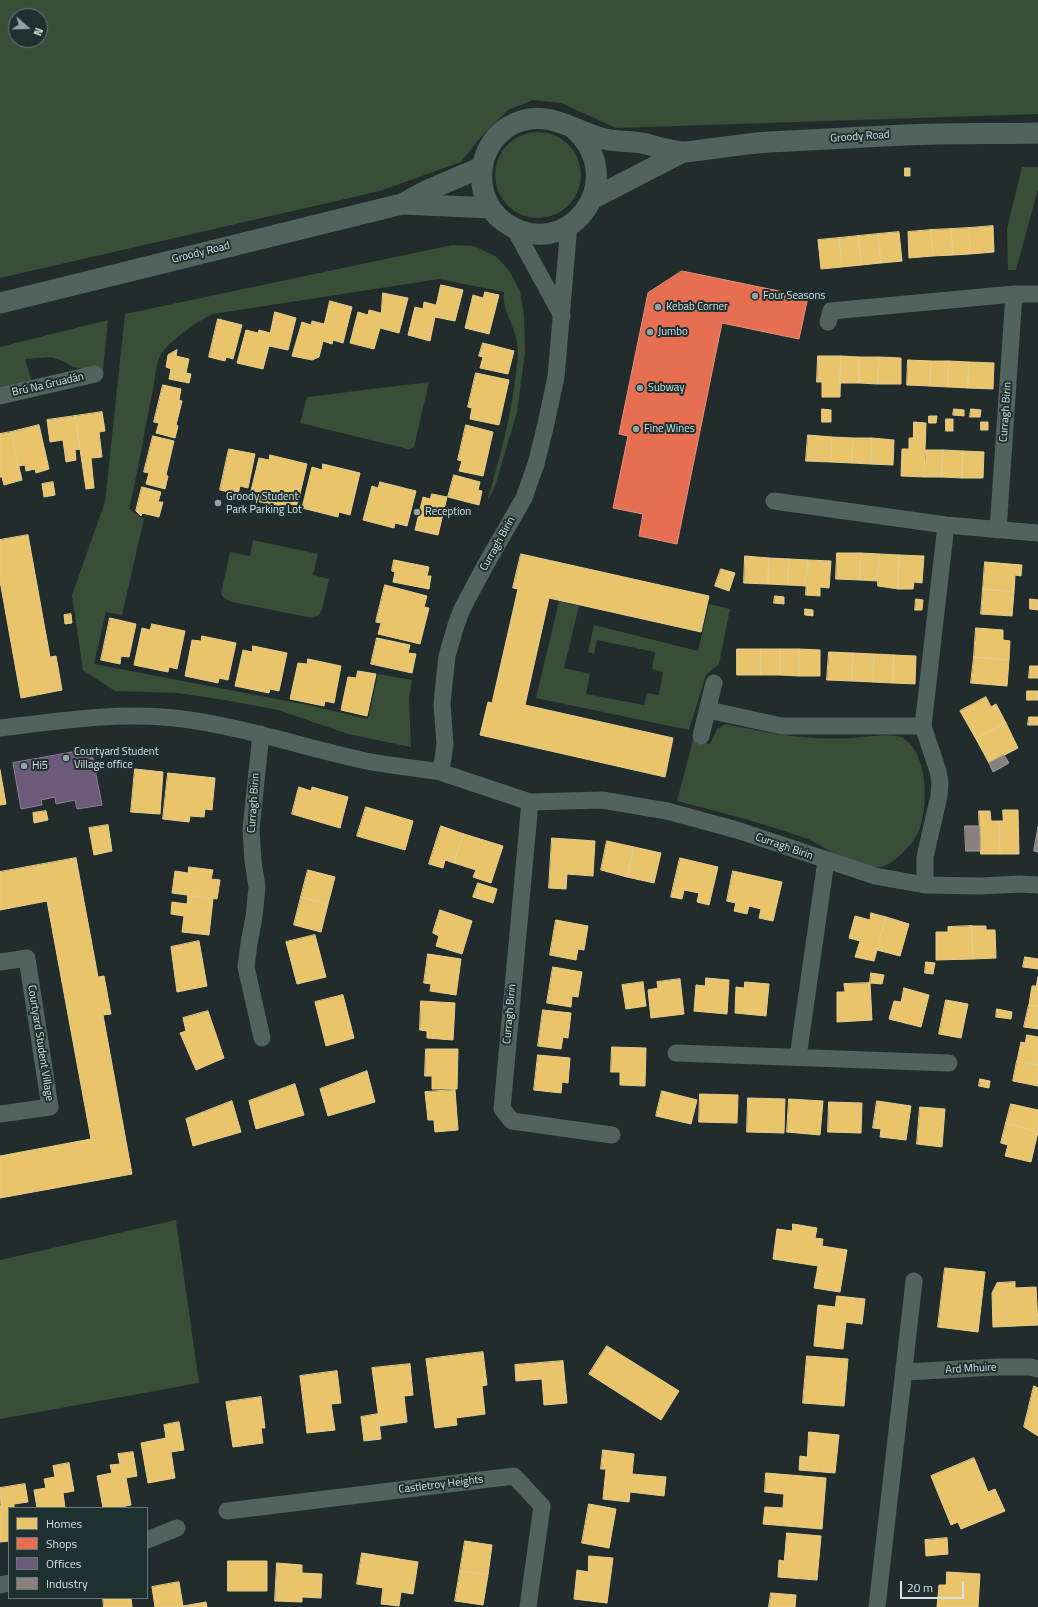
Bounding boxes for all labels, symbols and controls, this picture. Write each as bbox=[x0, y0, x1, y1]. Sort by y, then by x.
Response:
north arrow bbox=[8, 8, 48, 48]
text: N bbox=[30, 25, 47, 38]
street label: Groody Road bbox=[830, 128, 890, 146]
street label: Groody Road bbox=[171, 239, 231, 267]
place label: Four Seasons bbox=[763, 289, 825, 303]
marker: Four Seasons bbox=[750, 291, 760, 301]
place label: Kebab Corner bbox=[666, 300, 728, 314]
marker: Kebab Corner bbox=[653, 302, 663, 312]
place label: Jumbo bbox=[658, 325, 688, 339]
marker: Jumbo bbox=[645, 327, 655, 337]
street label: Brú Na Gruadán bbox=[11, 370, 85, 400]
place label: Subway bbox=[648, 381, 685, 395]
street label: Curragh Birin bbox=[997, 382, 1015, 442]
marker: Subway bbox=[635, 383, 645, 393]
place label: Fine Wines bbox=[644, 422, 695, 436]
marker: Fine Wines bbox=[631, 424, 641, 434]
place label: Groody Student Park Parking Lot bbox=[226, 490, 302, 516]
marker: Groody Student Park Parking Lot bbox=[213, 498, 223, 508]
place label: Reception bbox=[425, 505, 471, 519]
marker: Reception bbox=[412, 507, 422, 517]
street label: Curragh Birin bbox=[478, 515, 518, 573]
place label: Courtyard Student Village office bbox=[74, 745, 158, 771]
marker: Courtyard Student Village office bbox=[61, 753, 71, 763]
place label: Hi5 bbox=[32, 759, 48, 773]
marker: Hi5 bbox=[19, 761, 29, 771]
street label: Curragh Birin bbox=[245, 773, 263, 833]
street label: Curragh Birin bbox=[753, 831, 815, 863]
street label: Curragh Birin bbox=[501, 983, 519, 1045]
street label: Courtyard Student Village bbox=[24, 984, 56, 1102]
street label: Ard Mhuire bbox=[945, 1361, 997, 1377]
street label: Castletroy Heights bbox=[398, 1473, 484, 1497]
legend bbox=[8, 1507, 148, 1599]
text: Homes bbox=[46, 1514, 82, 1533]
text: Shops bbox=[46, 1534, 77, 1553]
text: Offices bbox=[46, 1554, 81, 1573]
scale bar bbox=[902, 1573, 966, 1599]
text: Industry bbox=[46, 1574, 88, 1593]
text: 20 m bbox=[907, 1578, 933, 1597]

